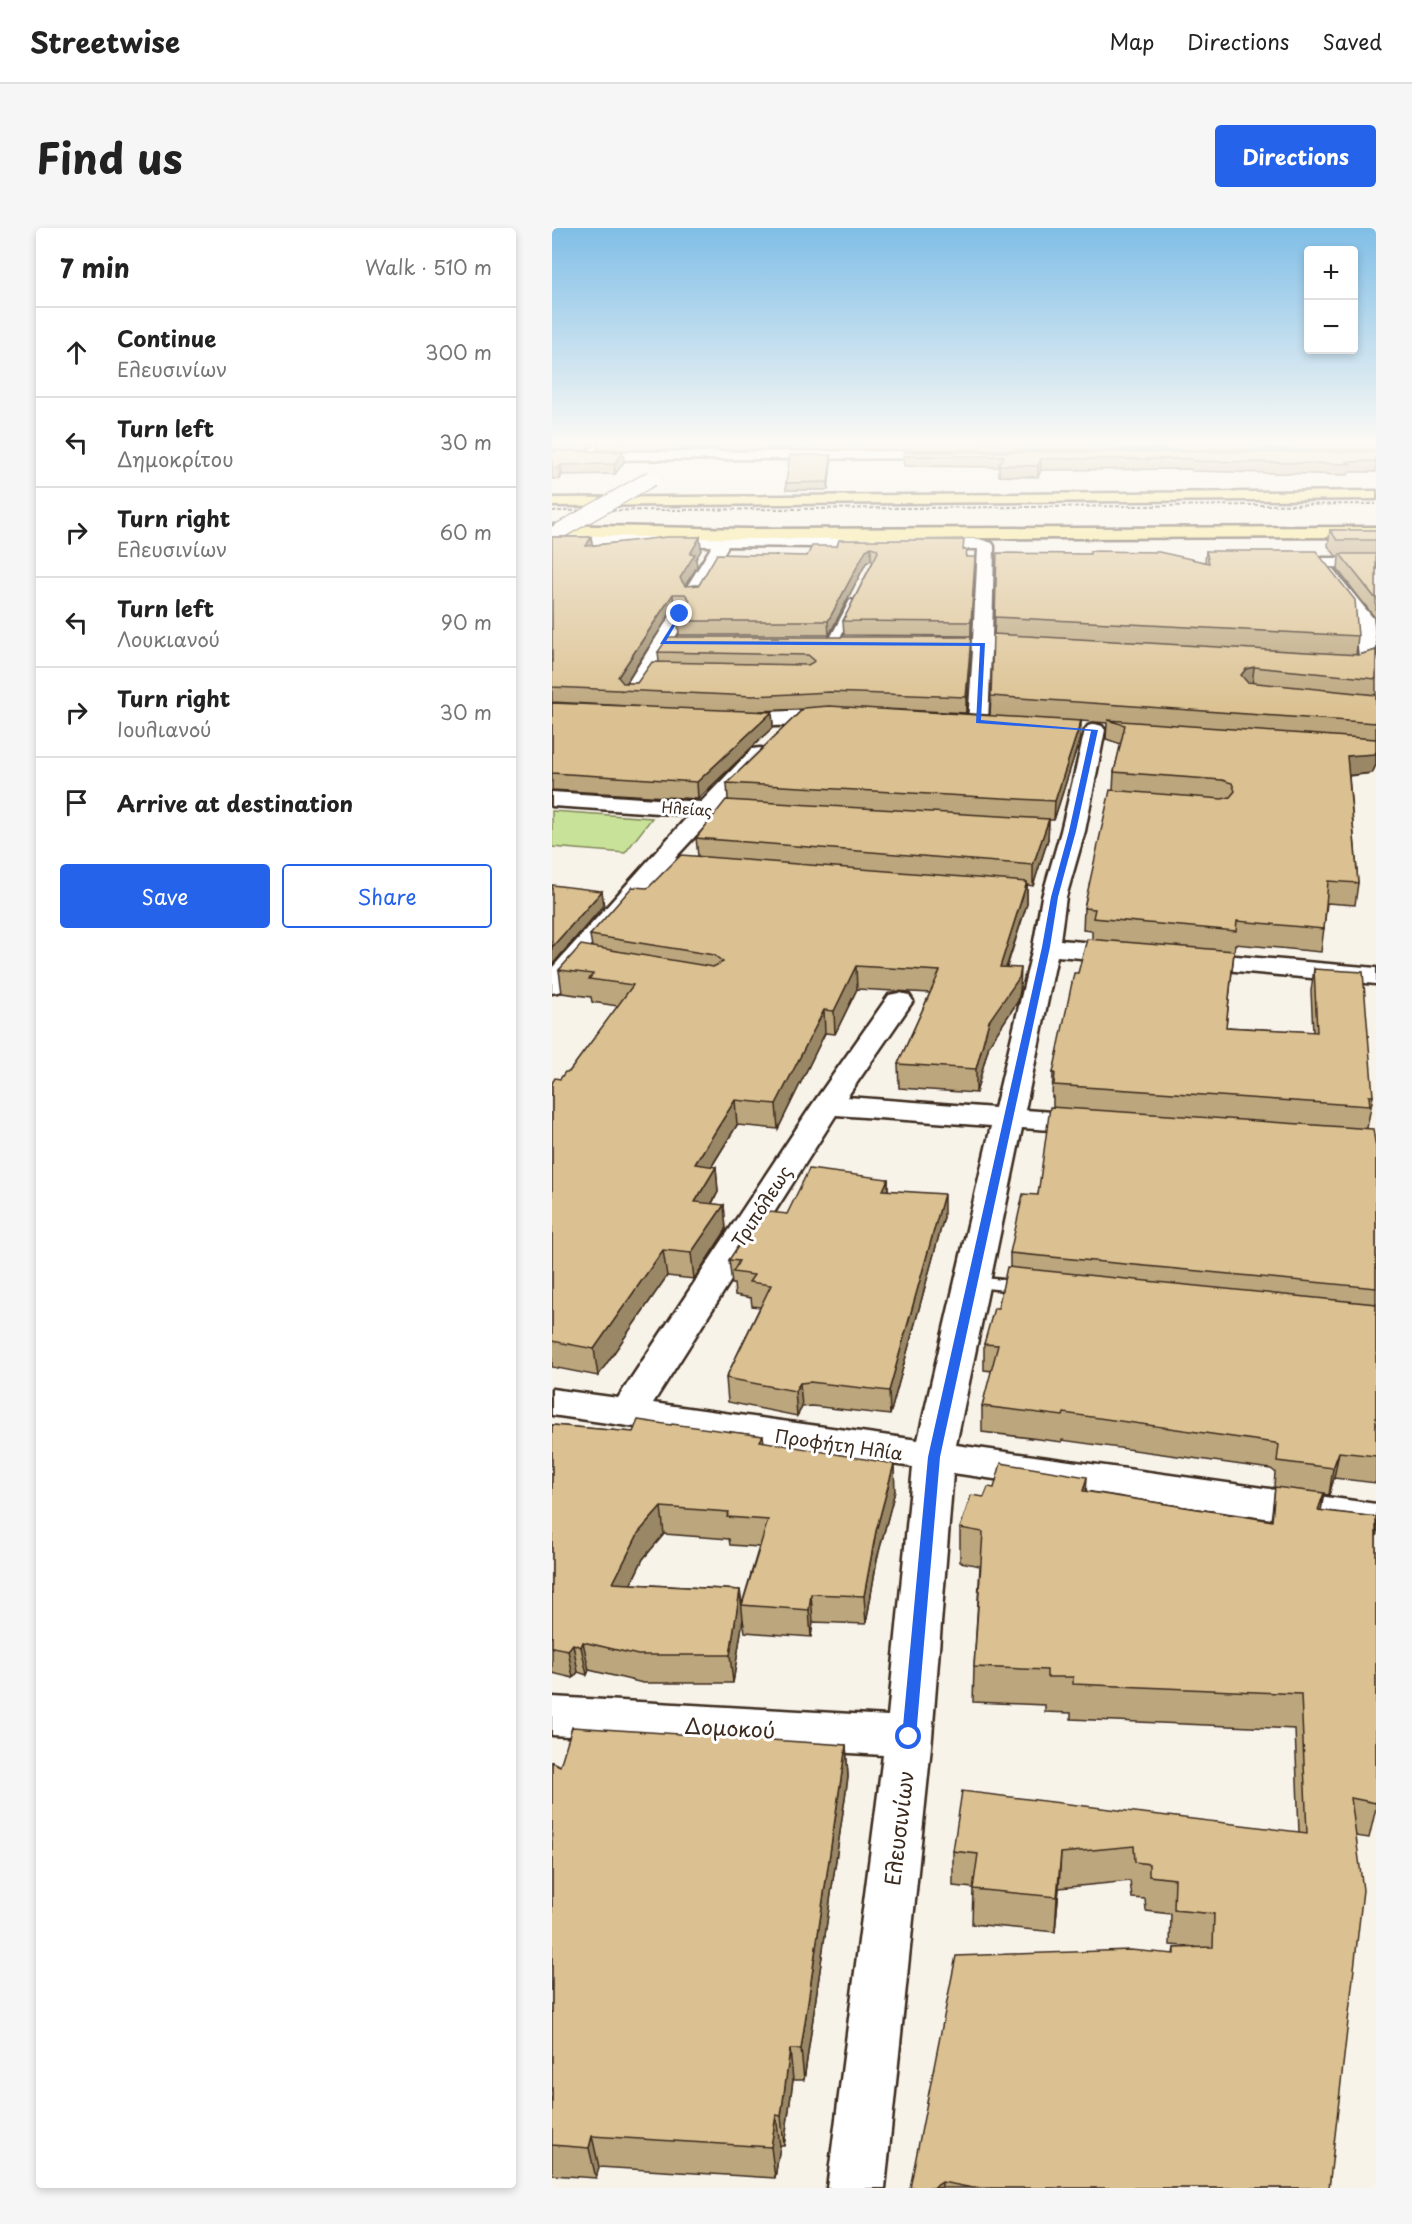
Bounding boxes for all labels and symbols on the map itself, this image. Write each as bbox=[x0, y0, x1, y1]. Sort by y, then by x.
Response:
route end bbox=[666, 600, 692, 626]
street label: Ηλείας bbox=[661, 795, 713, 821]
street label: Τριπόλεως bbox=[724, 1160, 798, 1252]
street label: Προφήτη Ηλία bbox=[773, 1422, 905, 1466]
street label: Δομοκού bbox=[684, 1709, 776, 1745]
route start bbox=[895, 1723, 921, 1749]
street label: Ελευσινίων bbox=[875, 1769, 921, 1887]

